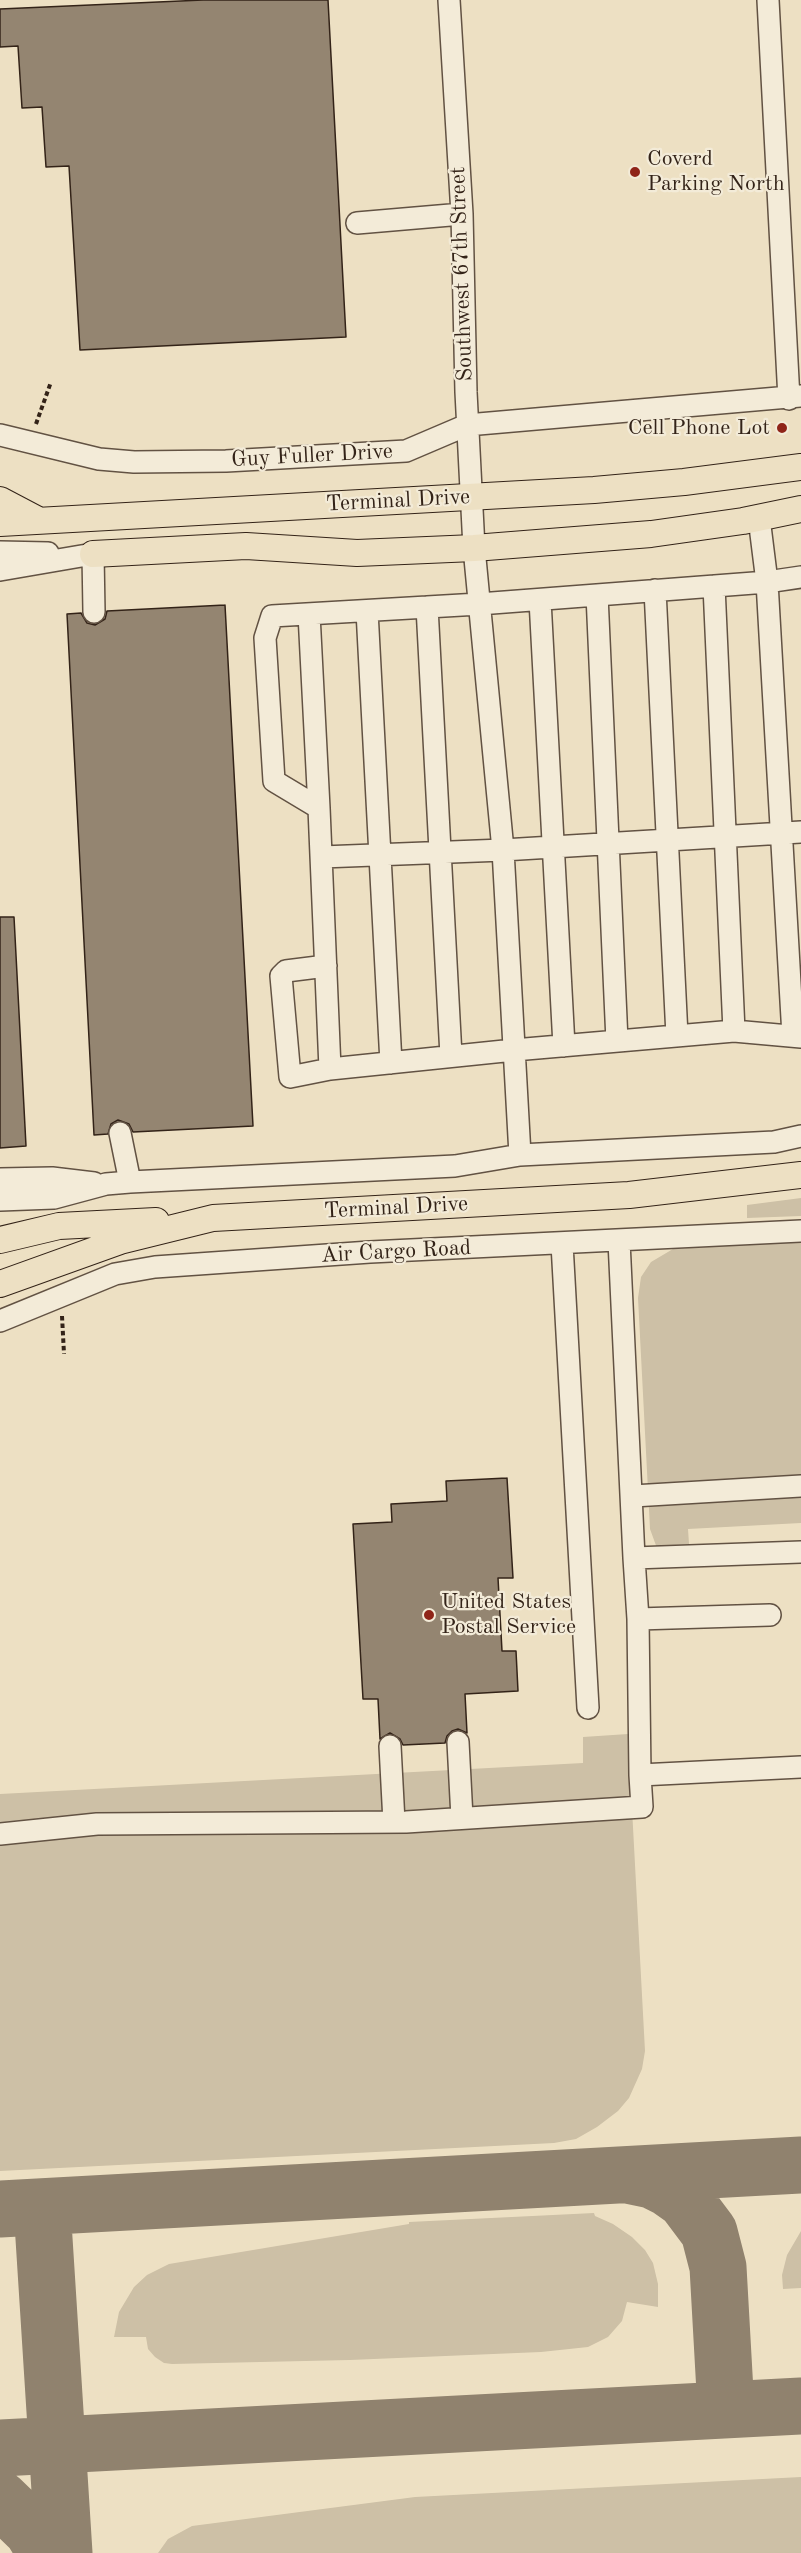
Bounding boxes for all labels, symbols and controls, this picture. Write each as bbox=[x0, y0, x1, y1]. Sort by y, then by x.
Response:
place label: Coverd Parking North bbox=[647, 146, 785, 198]
marker: Coverd Parking North bbox=[628, 165, 642, 179]
street label: Southwest 67th Street bbox=[445, 166, 479, 382]
place label: Cell Phone Lot bbox=[628, 415, 770, 441]
marker: Cell Phone Lot bbox=[775, 421, 789, 435]
street label: Guy Fuller Drive bbox=[230, 439, 394, 473]
street label: Terminal Drive bbox=[325, 484, 471, 518]
street label: Terminal Drive bbox=[323, 1191, 469, 1225]
street label: Air Cargo Road bbox=[320, 1235, 472, 1269]
place label: United States Postal Service bbox=[441, 1589, 576, 1640]
marker: United States Postal Service bbox=[422, 1608, 436, 1622]

